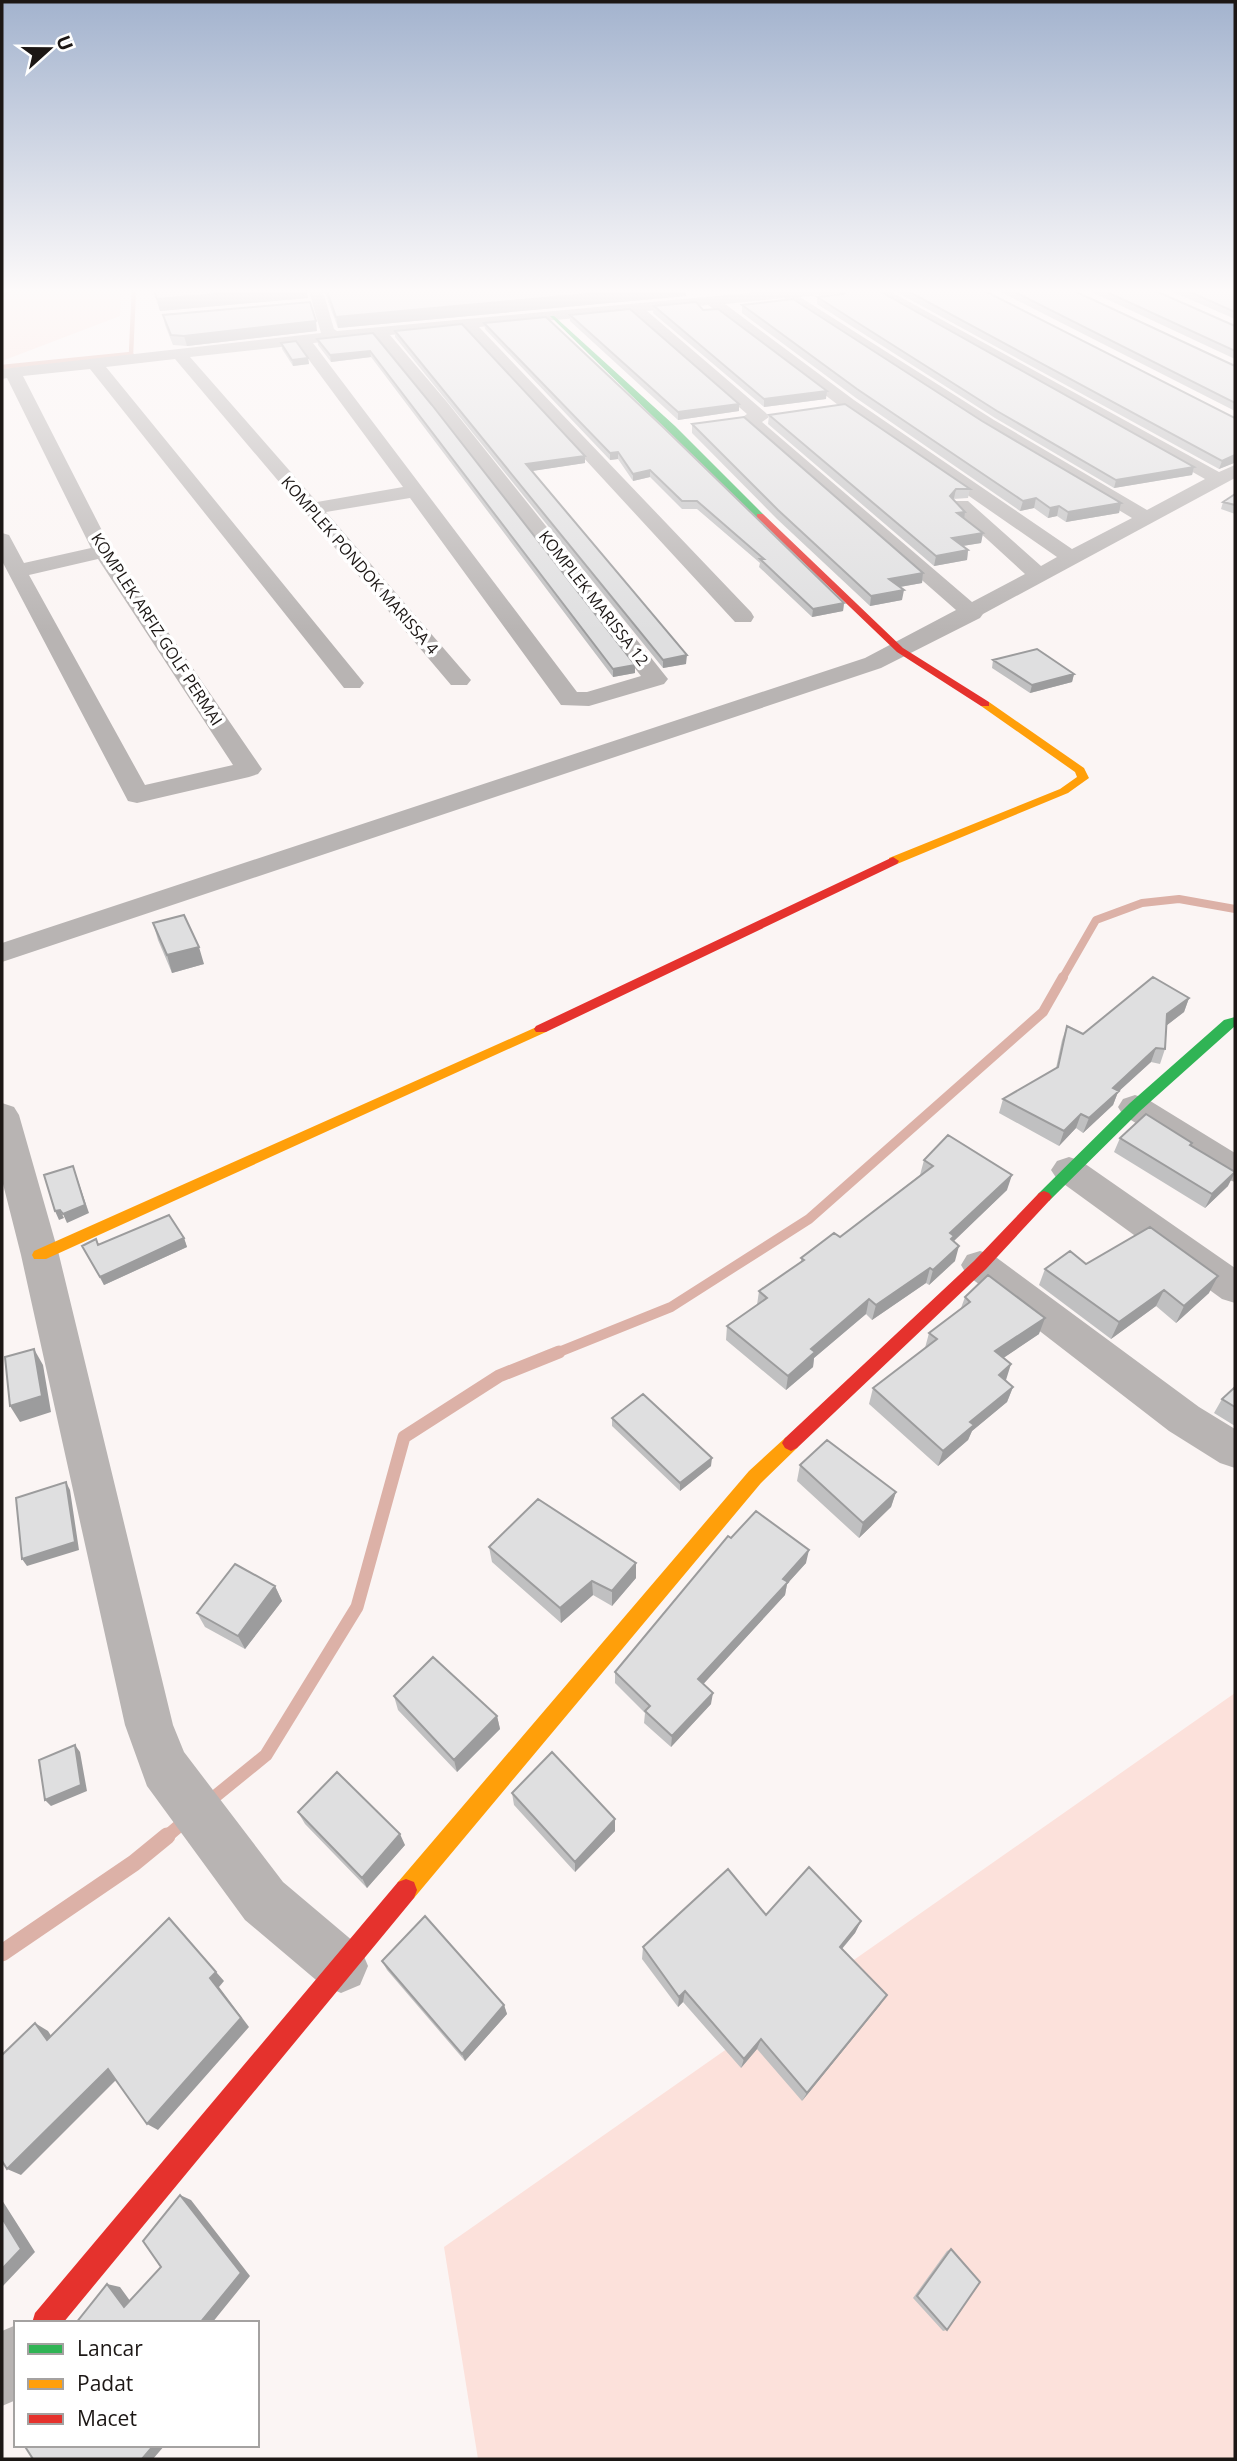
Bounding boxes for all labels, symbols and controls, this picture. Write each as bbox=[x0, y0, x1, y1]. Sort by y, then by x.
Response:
north arrow bbox=[14, 14, 84, 84]
text: U bbox=[50, 32, 80, 54]
street label: KOMPLEK PONDOK MARISSA 4 bbox=[276, 471, 444, 659]
street label: KOMPLEK MARISSA 12 bbox=[534, 526, 654, 670]
street label: KOMPLEK ARFIZ GOLF PERMAI bbox=[86, 528, 228, 730]
legend bbox=[14, 2321, 259, 2447]
text: Lancar bbox=[77, 2334, 143, 2362]
text: Padat bbox=[77, 2369, 133, 2397]
text: Macet bbox=[77, 2404, 137, 2432]

